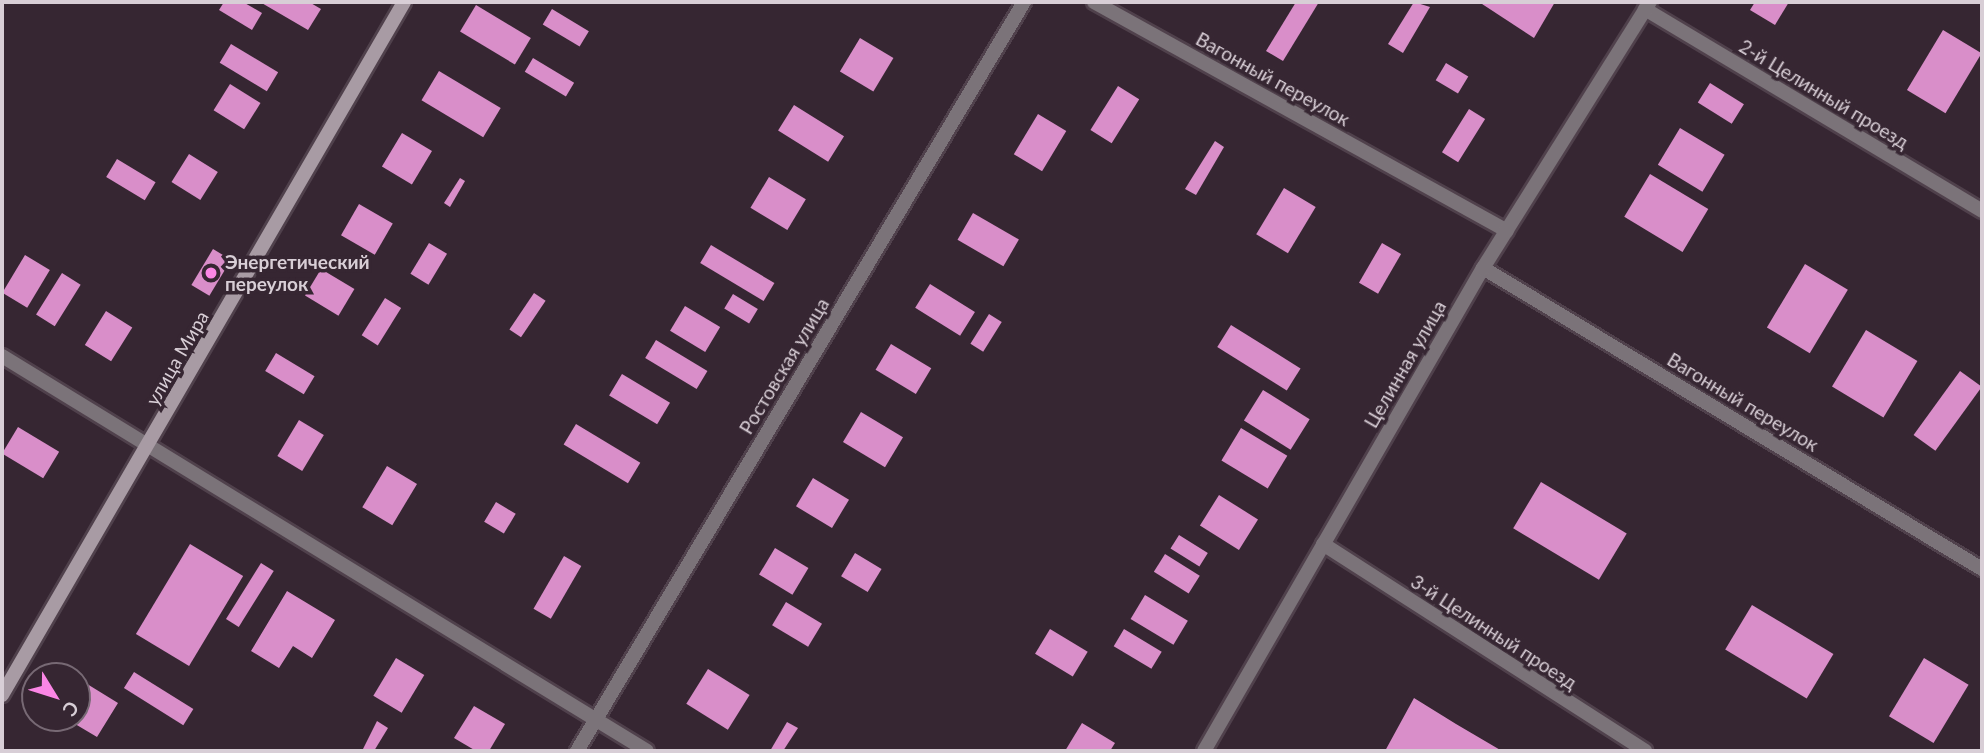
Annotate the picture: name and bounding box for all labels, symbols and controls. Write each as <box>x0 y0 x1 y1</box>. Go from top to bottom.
street label: Вагонный переулок <box>1192 27 1354 131</box>
street label: 2-й Целинный проезд <box>1735 34 1913 154</box>
place label: Энергетический переулок <box>225 251 370 295</box>
marker: Энергетический переулок <box>203 265 219 281</box>
street label: Ростовская улица <box>734 294 834 438</box>
street label: Целинная улица <box>1359 296 1451 432</box>
street label: улица Мира <box>141 307 213 409</box>
street label: Вагонный переулок <box>1663 348 1823 456</box>
street label: 3-й Целинный проезд <box>1407 570 1581 694</box>
north arrow <box>21 662 91 732</box>
text: С <box>58 697 84 721</box>

